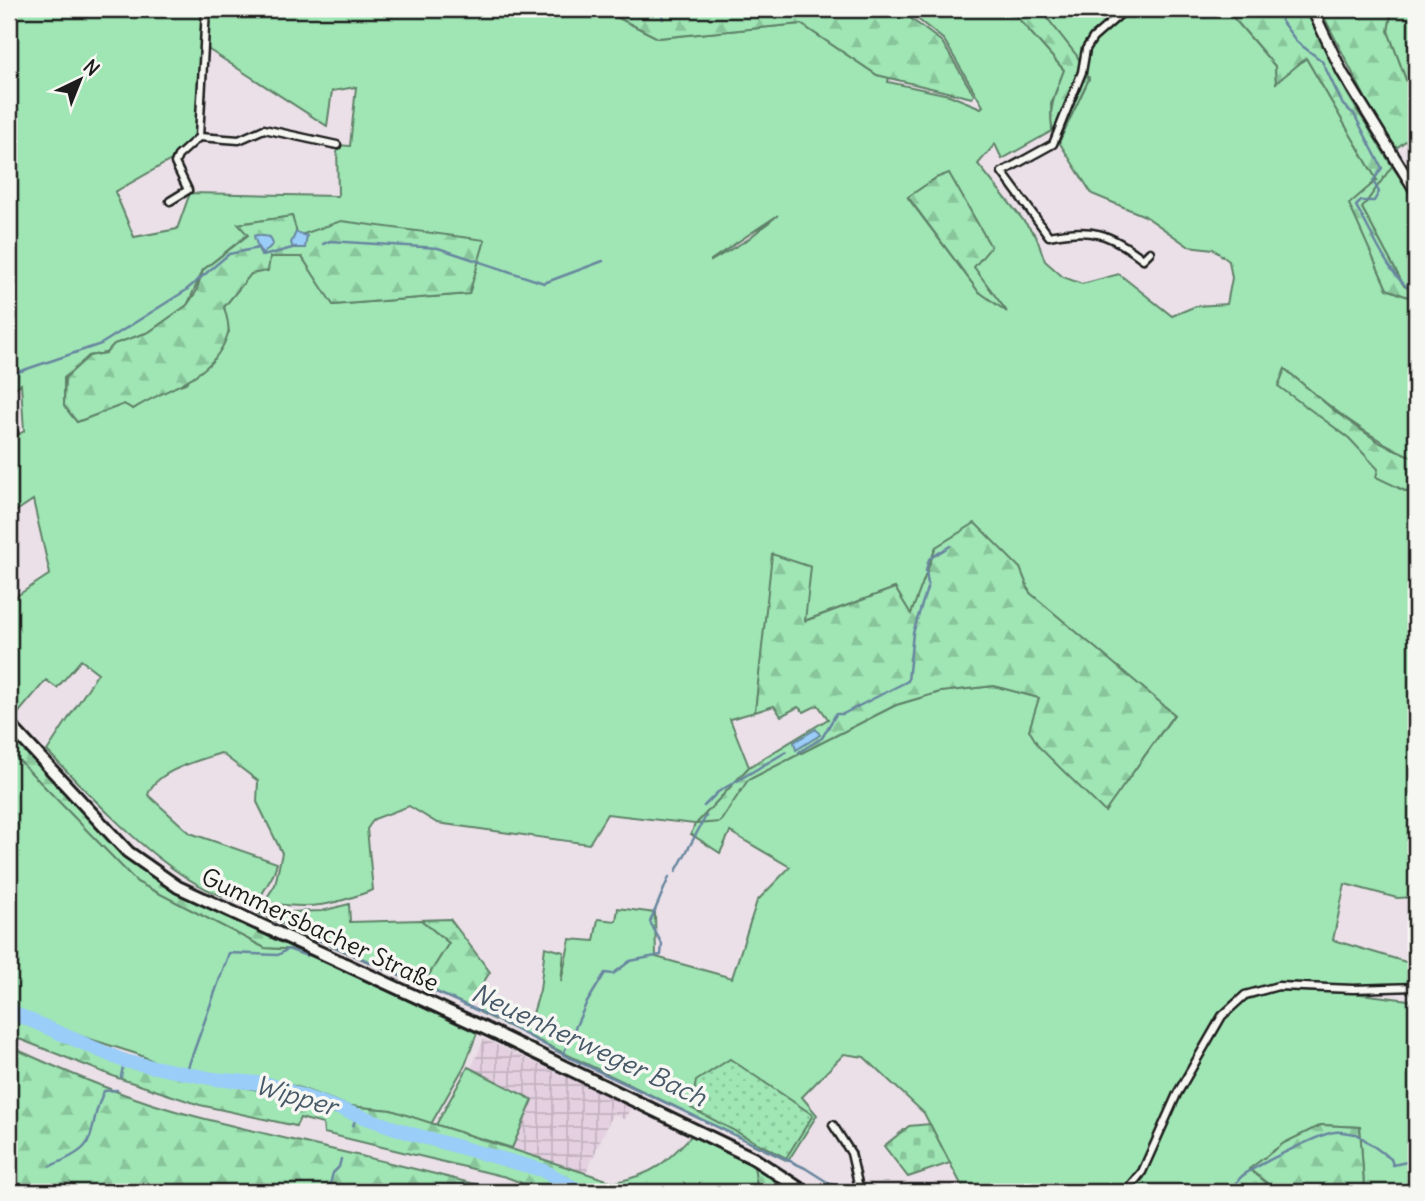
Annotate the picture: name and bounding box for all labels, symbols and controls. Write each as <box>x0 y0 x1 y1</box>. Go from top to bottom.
north arrow <box>46 46 116 116</box>
text: N <box>79 54 105 81</box>
street label: Gummersbacher Straße <box>197 861 444 997</box>
water label: Neuenherweger Bach <box>467 976 713 1114</box>
water label: Wipper <box>251 1068 344 1124</box>

